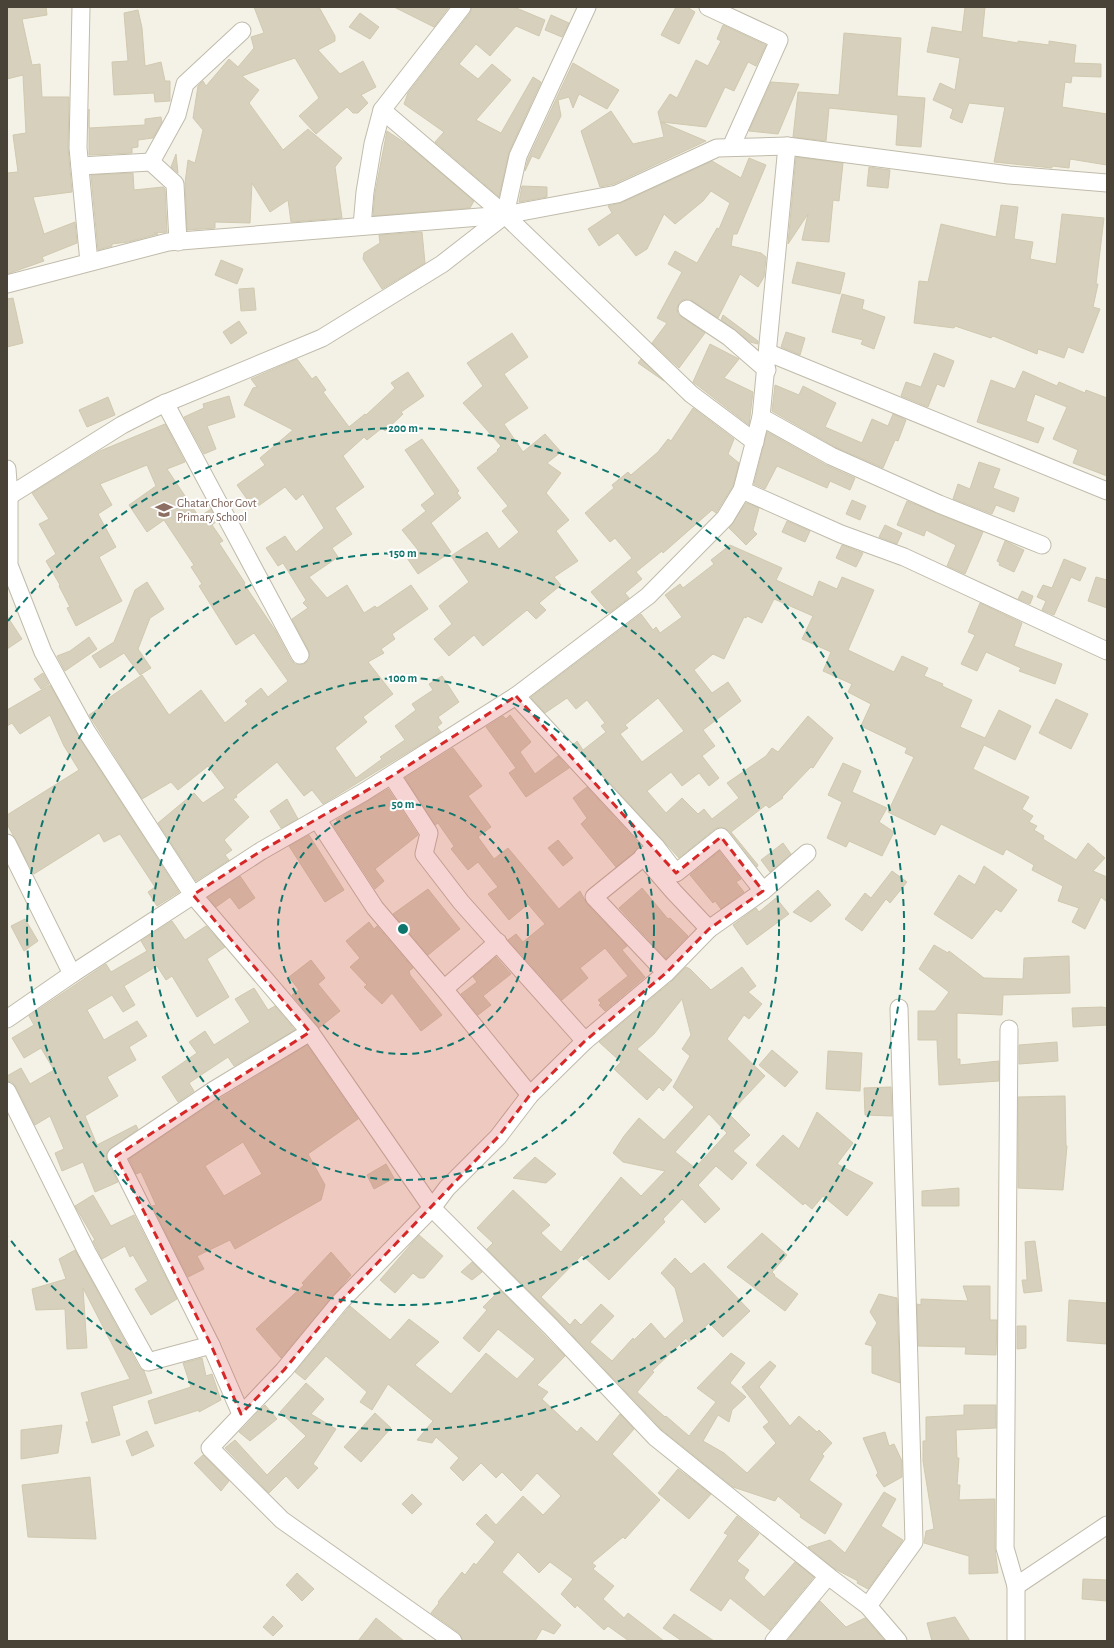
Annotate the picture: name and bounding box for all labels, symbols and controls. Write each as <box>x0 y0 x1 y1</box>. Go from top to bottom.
text: 200 m <box>388 422 418 434</box>
place label: Ghatar Chor Govt Primary School <box>177 497 257 524</box>
school or university icon: Ghatar Chor Govt Primary School <box>154 500 174 520</box>
text: 150 m <box>389 547 417 559</box>
text: 100 m <box>389 672 417 684</box>
text: 50 m <box>392 798 415 810</box>
centre of rings <box>396 922 410 936</box>

